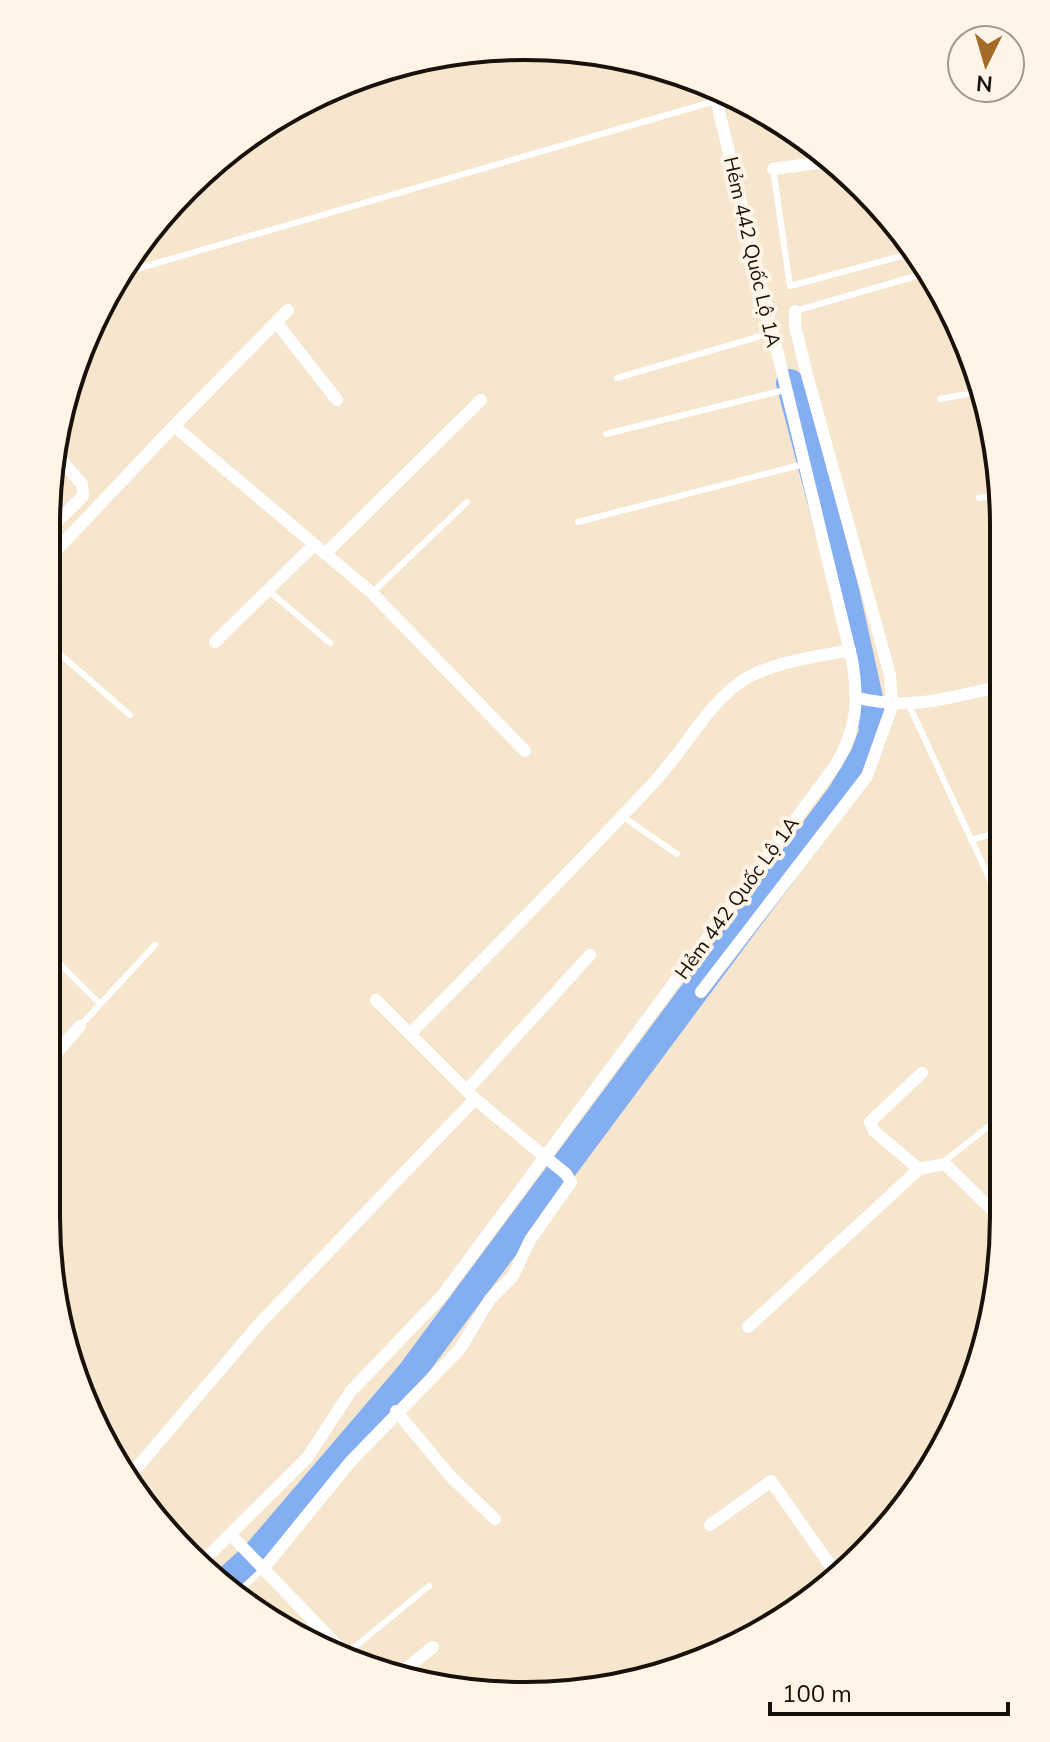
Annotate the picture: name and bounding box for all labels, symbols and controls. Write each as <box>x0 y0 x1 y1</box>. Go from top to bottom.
north arrow <box>946 24 1026 104</box>
text: N <box>975 67 994 99</box>
street label: Hẻm 442 Quốc Lộ 1A <box>717 154 787 350</box>
street label: Hẻm 442 Quốc Lộ 1A <box>669 811 805 985</box>
scale bar <box>770 1666 1008 1716</box>
text: 100 m <box>782 1678 852 1710</box>

